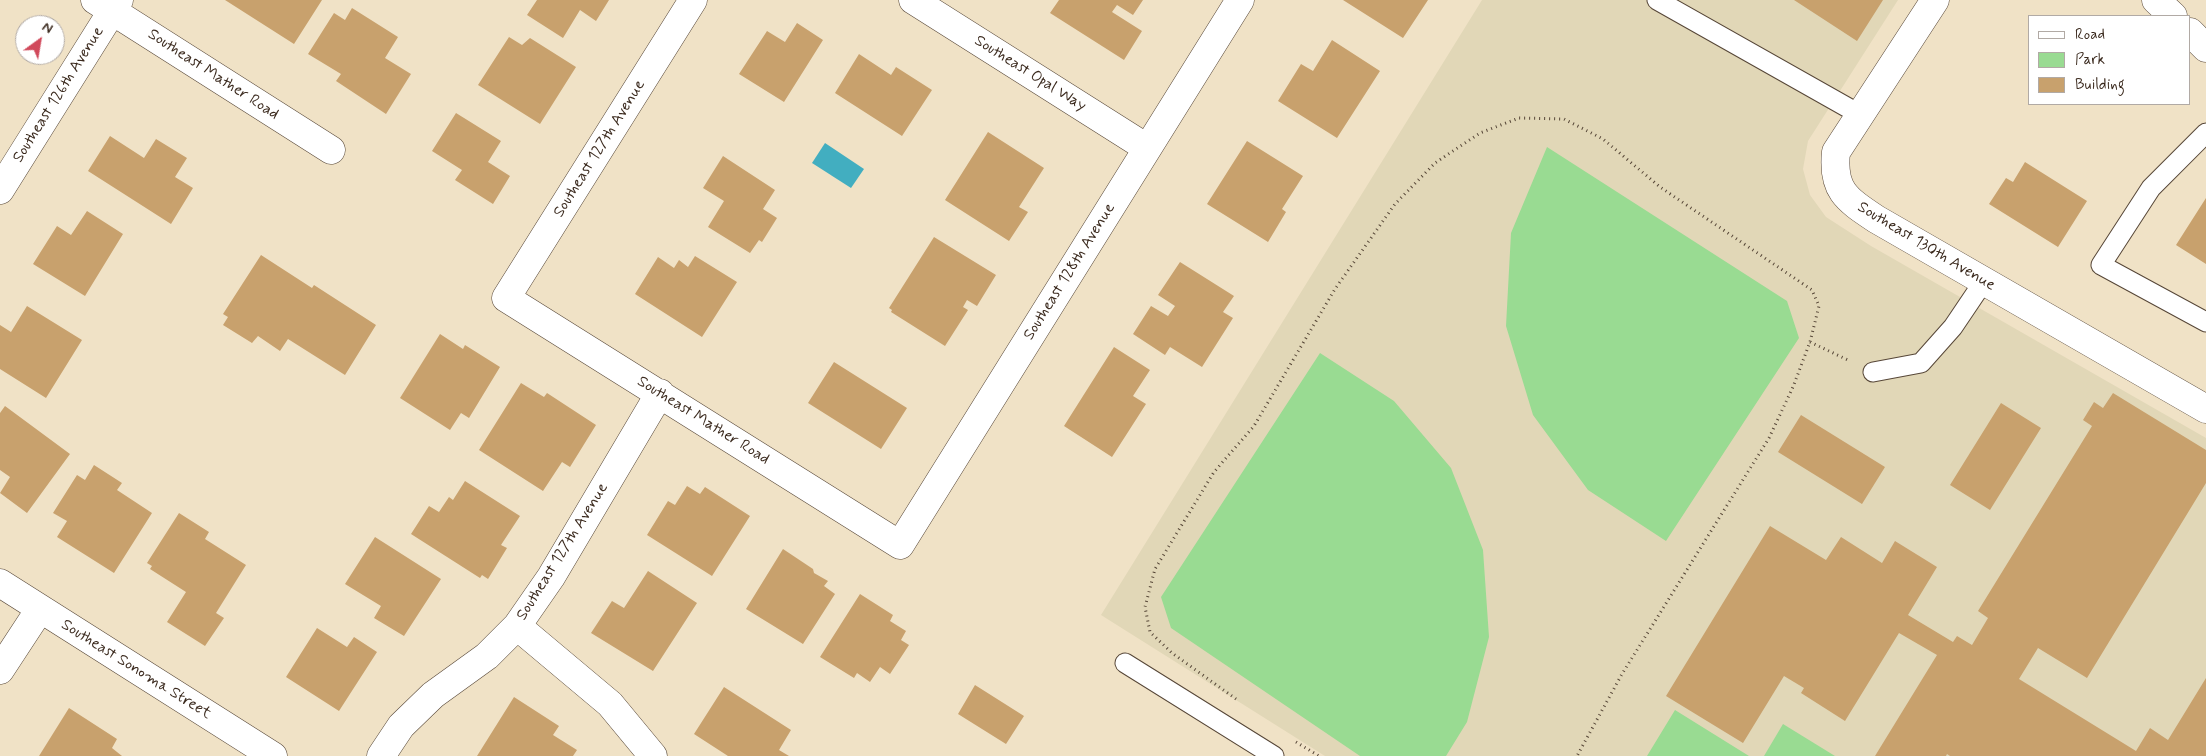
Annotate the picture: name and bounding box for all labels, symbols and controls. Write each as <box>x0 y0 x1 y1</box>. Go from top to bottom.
north arrow <box>15 15 65 65</box>
legend <box>2028 15 2191 105</box>
text: N <box>39 18 56 38</box>
street label: Southeast 126th Avenue <box>9 23 109 167</box>
street label: Southeast Mather Road <box>144 25 282 125</box>
text: Road <box>2075 25 2105 45</box>
street label: Southeast Opal Way <box>970 32 1090 116</box>
text: Park <box>2075 50 2105 70</box>
text: Building <box>2075 75 2125 95</box>
street label: Southeast 127th Avenue <box>550 77 650 221</box>
street label: Southeast 130th Avenue <box>1854 198 1998 296</box>
street label: Southeast 128th Avenue <box>1020 200 1120 344</box>
street label: Southeast Mather Road <box>633 372 773 470</box>
street label: Southeast 127th Avenue <box>513 480 613 624</box>
street label: Southeast Sonoma Street <box>57 616 215 724</box>

